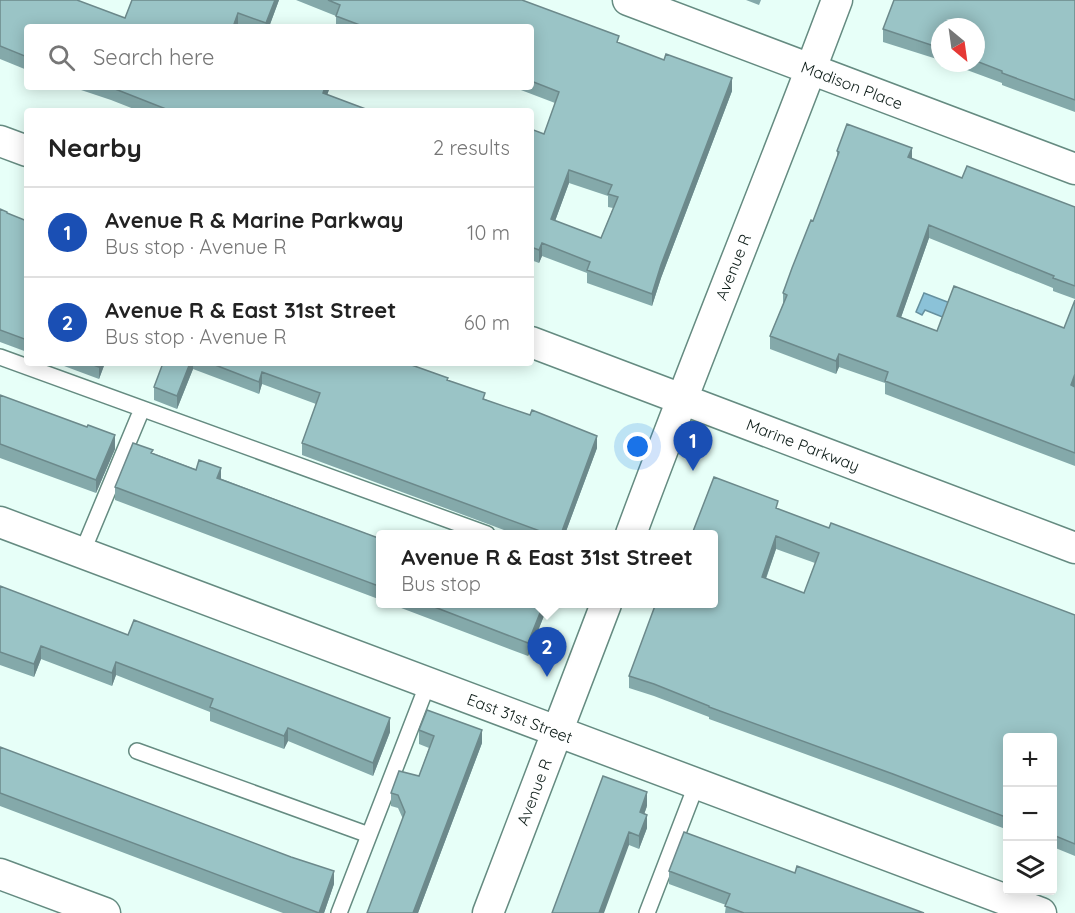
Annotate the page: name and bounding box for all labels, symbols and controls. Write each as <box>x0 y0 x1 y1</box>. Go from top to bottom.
north arrow <box>931 18 985 72</box>
search box <box>24 24 534 90</box>
icon: search <box>45 41 78 74</box>
text: Search here <box>93 43 214 71</box>
street label: Madison Place <box>798 56 906 114</box>
text: Nearby <box>48 131 142 164</box>
text: 2 results <box>433 135 510 160</box>
text: Avenue R & Marine Parkway <box>105 206 403 234</box>
text: 1 <box>64 220 71 245</box>
text: 10 m <box>467 220 510 245</box>
street label: Avenue R <box>711 231 755 303</box>
text: Bus stop · Avenue R <box>105 234 287 259</box>
text: Avenue R & East 31st Street <box>105 296 396 324</box>
text: 2 <box>62 310 73 335</box>
text: 60 m <box>464 310 510 335</box>
text: Bus stop · Avenue R <box>105 324 287 349</box>
street label: Marine Parkway <box>743 414 863 476</box>
pin: 1 <box>674 422 712 471</box>
your location <box>623 432 652 461</box>
popup <box>376 530 718 608</box>
text: Avenue R & East 31st Street <box>401 543 693 571</box>
text: Bus stop <box>401 571 481 596</box>
pin: 2 <box>528 628 566 677</box>
street label: East 31st Street <box>464 689 576 747</box>
map controls <box>1003 733 1057 895</box>
button: + <box>1003 733 1057 787</box>
street label: Avenue R <box>512 756 556 828</box>
button: − <box>1003 787 1057 841</box>
button: layers <box>1003 841 1057 895</box>

